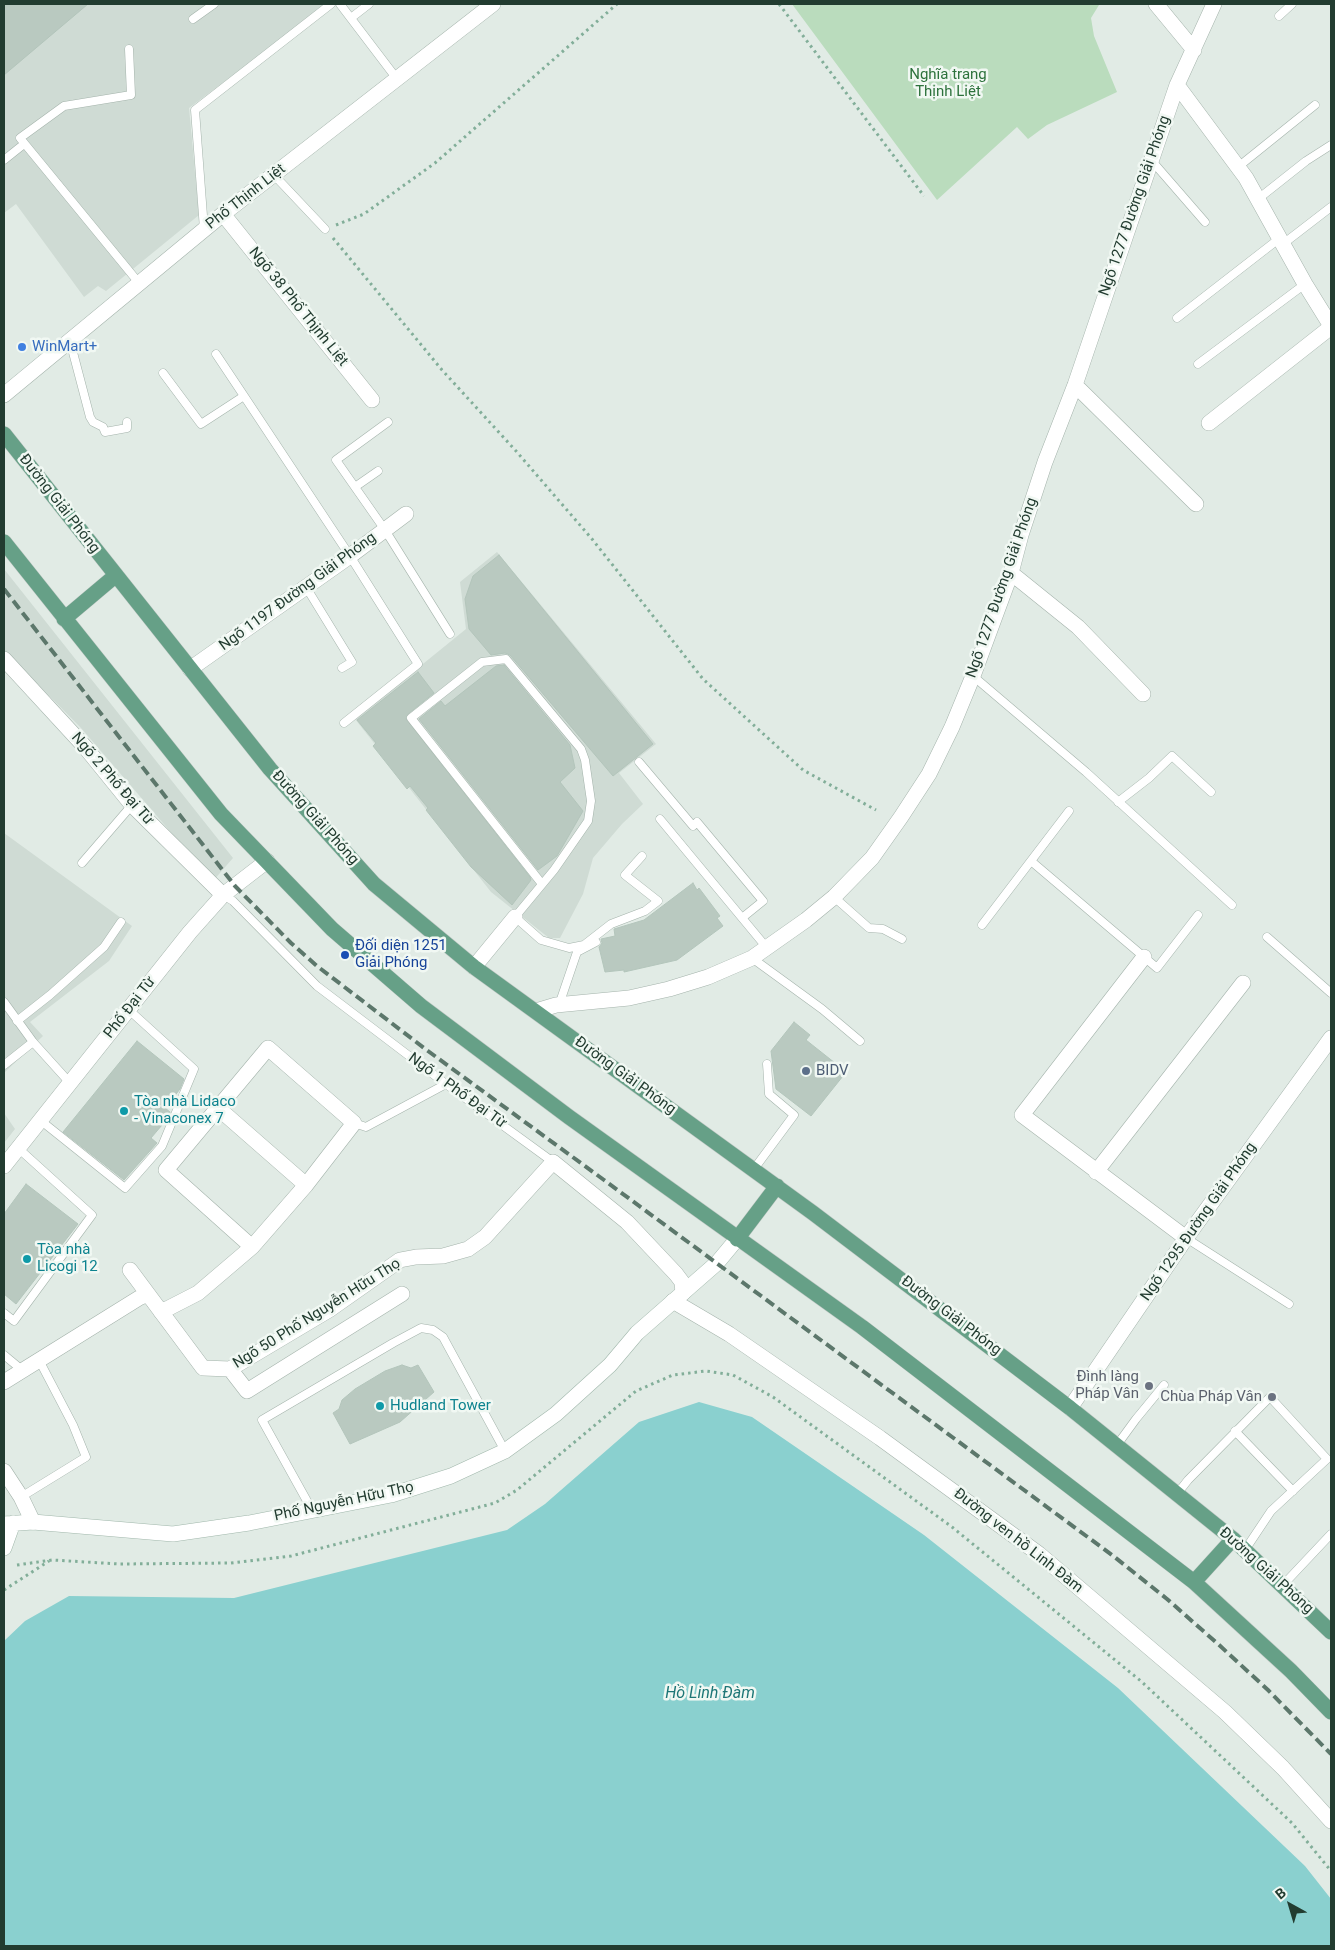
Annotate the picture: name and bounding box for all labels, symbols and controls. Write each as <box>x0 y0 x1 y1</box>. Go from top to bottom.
park label: Nghĩa trang Thịnh Liệt <box>909 66 987 101</box>
street label: Ngõ 1277 Đường Giải Phóng <box>1096 113 1174 299</box>
street label: Phố Thịnh Liệt <box>203 160 289 234</box>
street label: Ngõ 38 Phố Thįnh Liệt <box>245 244 351 370</box>
place label: WinMart+ <box>32 338 97 356</box>
marker: WinMart+ <box>16 341 28 353</box>
street label: Đường Giải Phóng <box>15 451 103 557</box>
street label: Ngõ 1277 Đường Giải Phóng <box>963 495 1041 681</box>
street label: Ngõ 1197 Đường Giải Phóng <box>216 529 380 655</box>
street label: Ngõ 2 Phố Đại Từ <box>67 729 157 829</box>
street label: Đường Giải Phóng <box>268 767 362 869</box>
place label: Đối diện 1251 Giải Phóng <box>355 937 447 972</box>
marker: Đối diện 1251 Giải Phóng <box>339 949 351 961</box>
street label: Phố Đại Từ <box>100 974 160 1042</box>
street label: Đường Giải Phóng <box>571 1033 679 1119</box>
street label: Ngõ 1 Phố Đại Từ <box>405 1049 509 1133</box>
place label: BIDV <box>816 1062 849 1080</box>
marker: BIDV <box>800 1065 812 1077</box>
place label: Tòa nhà Lidaco - Vinaconex 7 <box>134 1093 236 1128</box>
marker: Tòa nhà Lidaco - Vinaconex 7 <box>118 1105 130 1117</box>
street label: Ngõ 1295 Đường Giải Phóng <box>1137 1139 1261 1305</box>
place label: Tòa nhà Licogi 12 <box>37 1241 98 1276</box>
marker: Tòa nhà Licogi 12 <box>21 1253 33 1265</box>
street label: Ngõ 50 Phố Nguyễn Hữu Thọ <box>230 1255 404 1373</box>
street label: Đường Giải Phóng <box>897 1272 1005 1360</box>
place label: Đình làng Pháp Vân <box>1075 1368 1139 1403</box>
marker: Đình làng Pháp Vân <box>1143 1380 1155 1392</box>
place label: Chùa Pháp Vân <box>1160 1388 1262 1406</box>
marker: Chùa Pháp Vân <box>1266 1391 1278 1403</box>
place label: Hudland Tower <box>390 1397 491 1415</box>
marker: Hudland Tower <box>374 1400 386 1412</box>
street label: Phố Nguyễn Hữu Thọ <box>273 1478 415 1526</box>
street label: Đường ven hồ Linh Đàm <box>950 1485 1086 1597</box>
street label: Đường Giải Phóng <box>1215 1524 1317 1618</box>
water label: Hồ Linh Đàm <box>665 1684 755 1704</box>
north arrow <box>1265 1880 1315 1930</box>
text: B <box>1272 1884 1289 1902</box>

